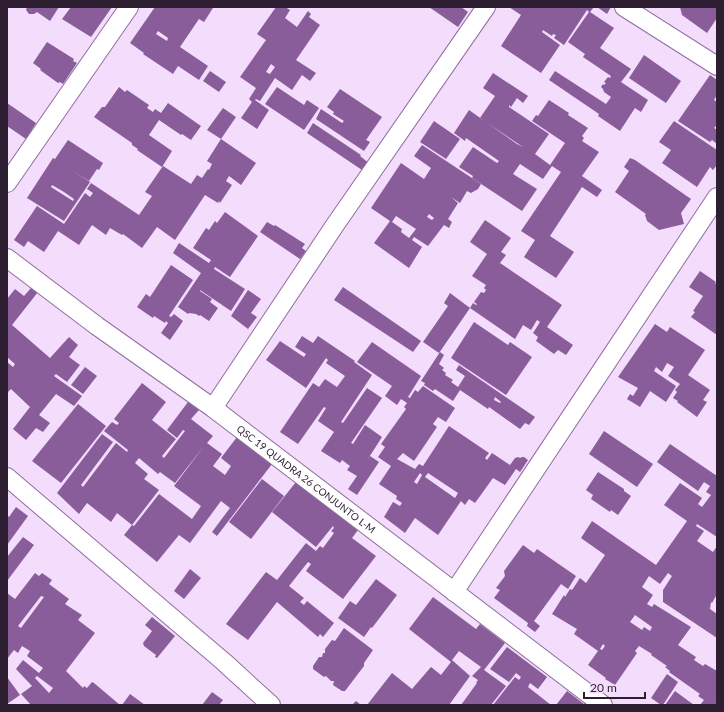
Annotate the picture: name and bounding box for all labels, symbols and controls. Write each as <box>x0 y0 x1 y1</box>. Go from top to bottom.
street label: QSC 19 QUADRA 26 CONJUNTO L-M <box>235 422 378 536</box>
scale bar <box>584 674 645 700</box>
text: 20 m <box>590 680 617 695</box>

